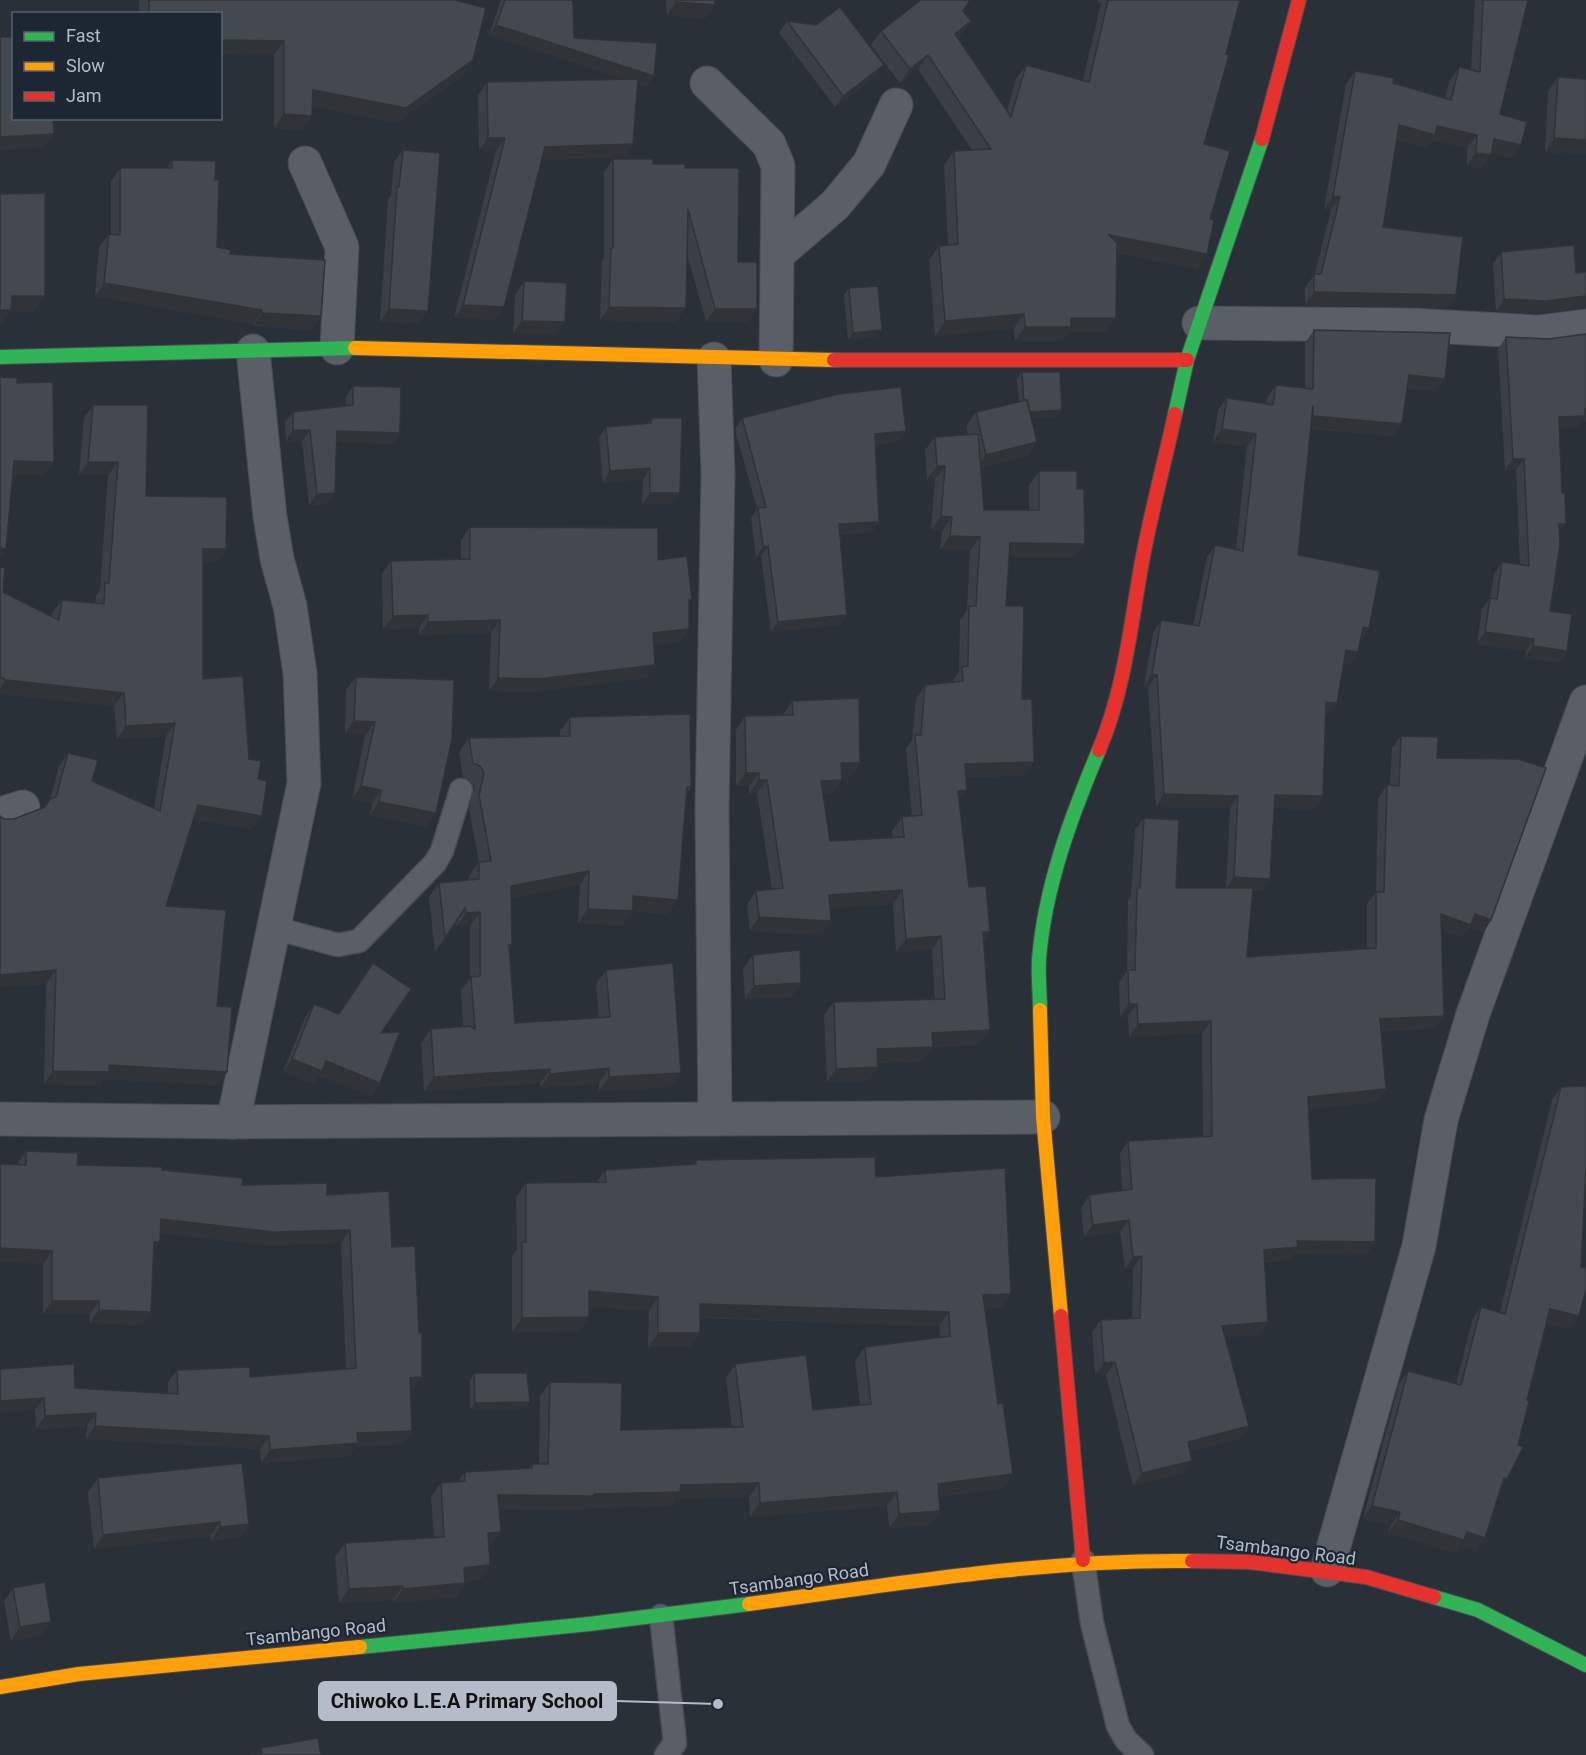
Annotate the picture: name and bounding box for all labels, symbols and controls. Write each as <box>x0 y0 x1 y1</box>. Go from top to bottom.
legend <box>12 12 222 120</box>
text: Fast <box>66 25 101 46</box>
text: Slow <box>66 55 105 76</box>
text: Jam <box>66 85 102 106</box>
street label: Tsambango Road <box>1215 1531 1357 1569</box>
street label: Tsambango Road <box>728 1559 870 1599</box>
street label: Tsambango Road <box>245 1614 387 1650</box>
callout: Chiwoko L.E.A Primary School <box>319 1682 616 1720</box>
text: Chiwoko L.E.A Primary School <box>331 1689 603 1713</box>

